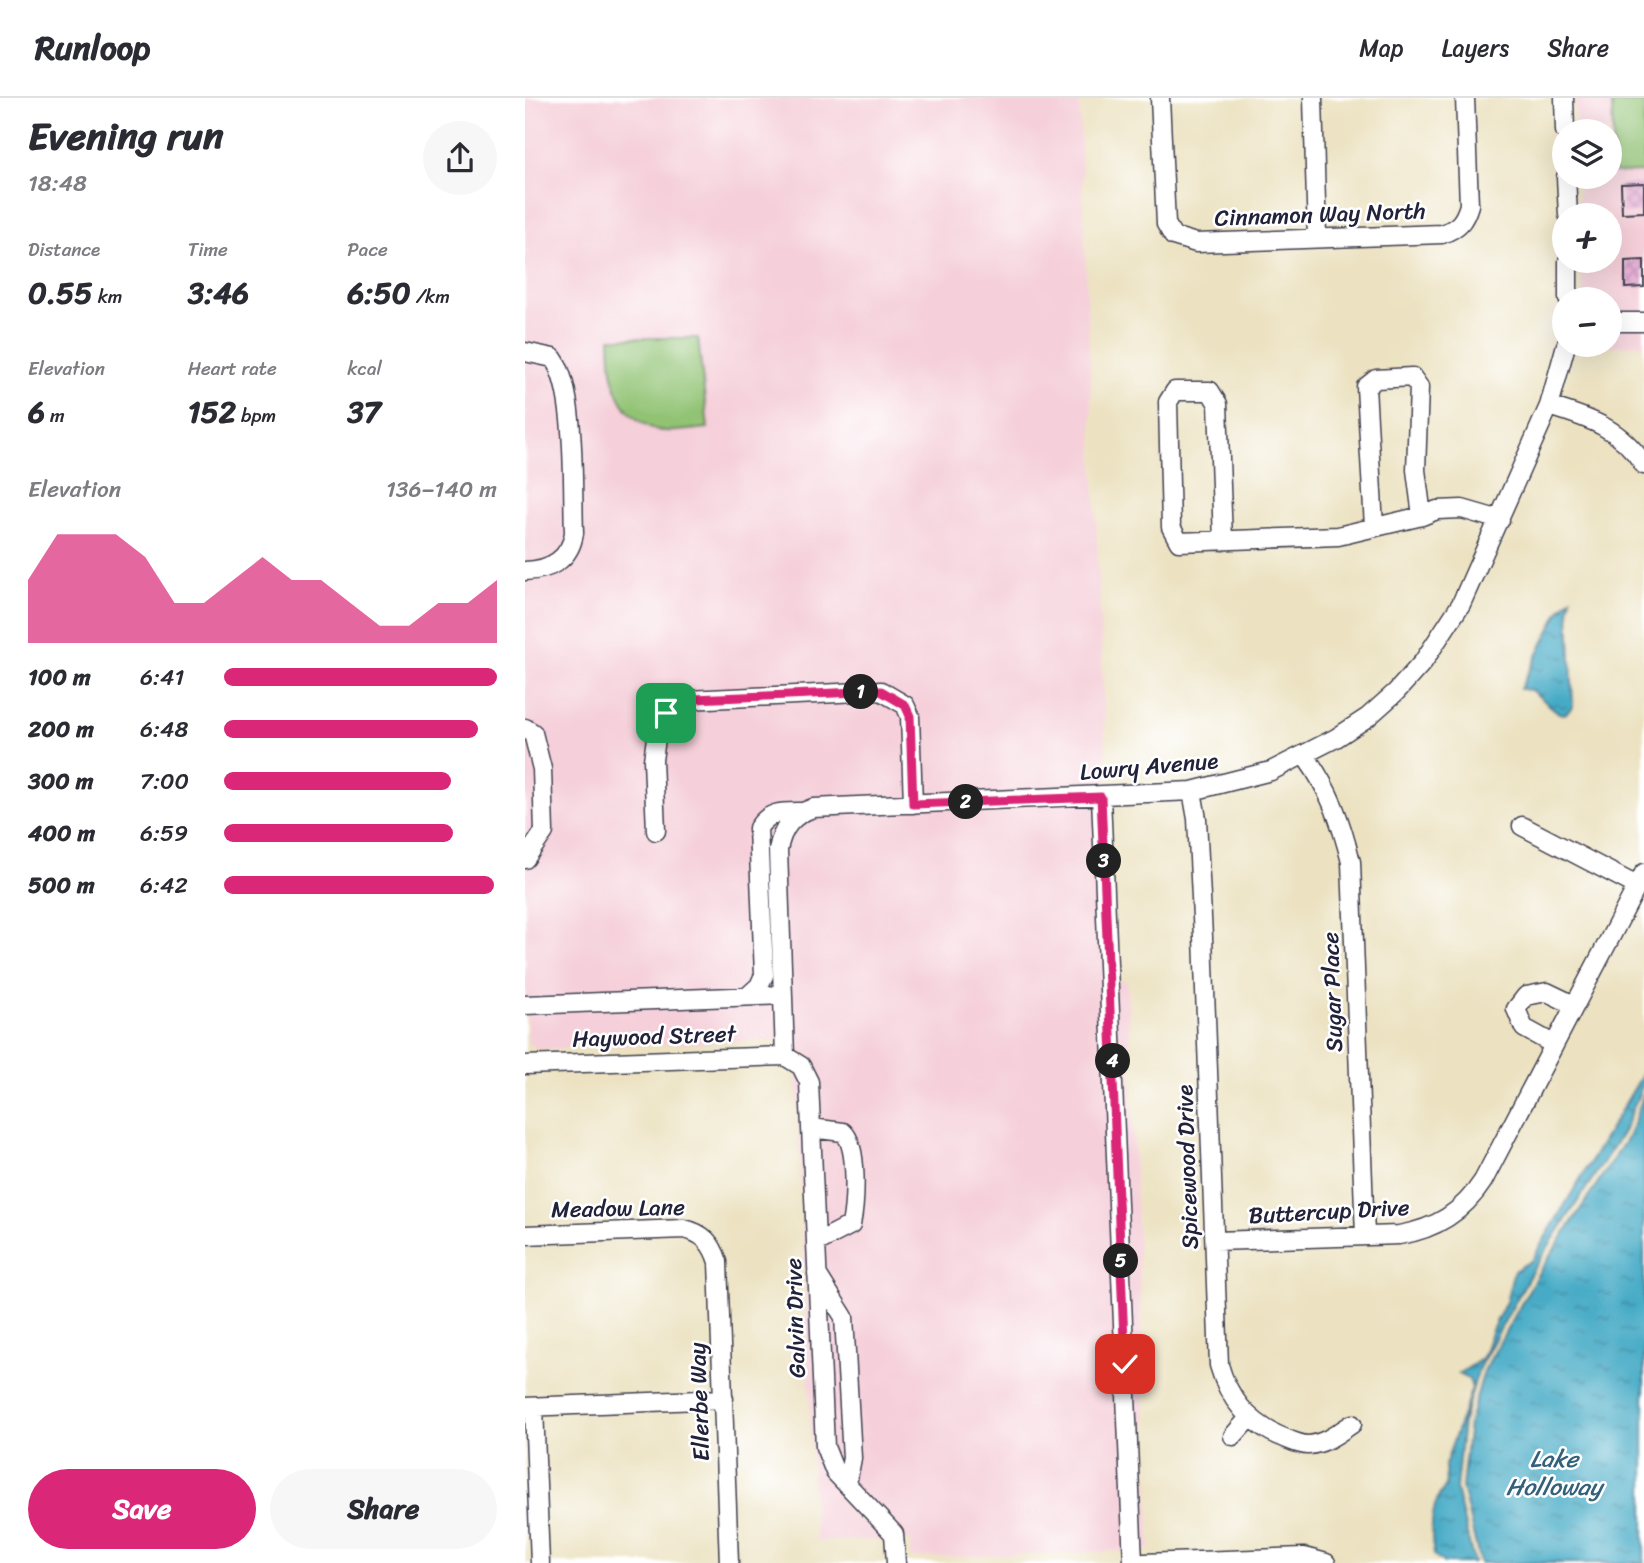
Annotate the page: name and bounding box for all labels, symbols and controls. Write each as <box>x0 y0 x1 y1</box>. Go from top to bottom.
text: Runloop <box>35 19 150 77</box>
text: Map <box>1359 27 1404 69</box>
text: Layers <box>1442 27 1509 69</box>
text: Share <box>1547 27 1609 69</box>
text: Evening run <box>28 103 224 170</box>
map controls <box>1552 119 1622 357</box>
button: layers <box>1552 119 1622 189</box>
button: share <box>423 121 497 195</box>
text: 18:48 <box>28 163 87 204</box>
street label: Cinnamon Way North <box>1214 190 1426 239</box>
button: + <box>1552 203 1622 273</box>
text: Distance <box>28 233 100 266</box>
text: Time <box>188 233 228 266</box>
text: Pace <box>347 233 388 266</box>
text: 0.55 <box>28 266 93 320</box>
text: 3:46 <box>188 266 249 320</box>
text: 6:50 <box>347 266 411 320</box>
text: km <box>93 280 122 313</box>
text: /km <box>411 280 450 313</box>
button: − <box>1552 287 1622 357</box>
text: Elevation <box>28 352 105 385</box>
text: Heart rate <box>188 352 277 385</box>
text: kcal <box>347 352 382 385</box>
text: 6 <box>28 385 45 439</box>
text: 152 <box>188 385 236 439</box>
text: 37 <box>347 385 381 439</box>
text: m <box>45 399 65 432</box>
text: bpm <box>236 399 276 432</box>
text: Elevation <box>28 469 121 510</box>
text: 136–140 m <box>386 469 497 510</box>
text: 100 m <box>28 657 91 698</box>
text: 6:41 <box>140 657 184 698</box>
pin: 1 <box>843 674 879 710</box>
text: 1 <box>856 675 865 708</box>
pin <box>636 683 696 743</box>
icon: arrive <box>647 694 685 732</box>
text: 200 m <box>28 709 94 750</box>
text: 6:48 <box>140 709 188 750</box>
street label: Lowry Avenue <box>1078 740 1220 793</box>
text: 300 m <box>28 761 93 802</box>
text: 7:00 <box>140 761 189 802</box>
pin: 2 <box>949 784 983 820</box>
text: 2 <box>960 785 971 818</box>
text: 400 m <box>28 813 95 854</box>
text: 6:59 <box>140 813 188 854</box>
pin: 3 <box>1087 844 1121 878</box>
text: 3 <box>1098 844 1109 877</box>
text: 500 m <box>28 865 95 906</box>
text: 6:42 <box>140 865 188 906</box>
street label: Sugar Place <box>1310 931 1355 1053</box>
street label: Haywood Street <box>572 1013 738 1060</box>
pin: 4 <box>1095 1044 1131 1079</box>
text: 4 <box>1107 1044 1118 1077</box>
street label: Spicewood Drive <box>1164 1084 1211 1250</box>
street label: Meadow Lane <box>551 1187 686 1230</box>
street label: Buttercup Drive <box>1248 1187 1411 1236</box>
pin: 5 <box>1103 1244 1139 1278</box>
text: 5 <box>1115 1244 1126 1277</box>
street label: Galvin Drive <box>773 1257 818 1379</box>
pin <box>1095 1334 1155 1394</box>
street label: Ellerbe Way <box>677 1342 722 1462</box>
icon: check <box>1106 1345 1144 1383</box>
water label: Lake Holloway <box>1506 1438 1606 1508</box>
button: Save <box>28 1469 256 1549</box>
button: Share <box>270 1469 497 1549</box>

